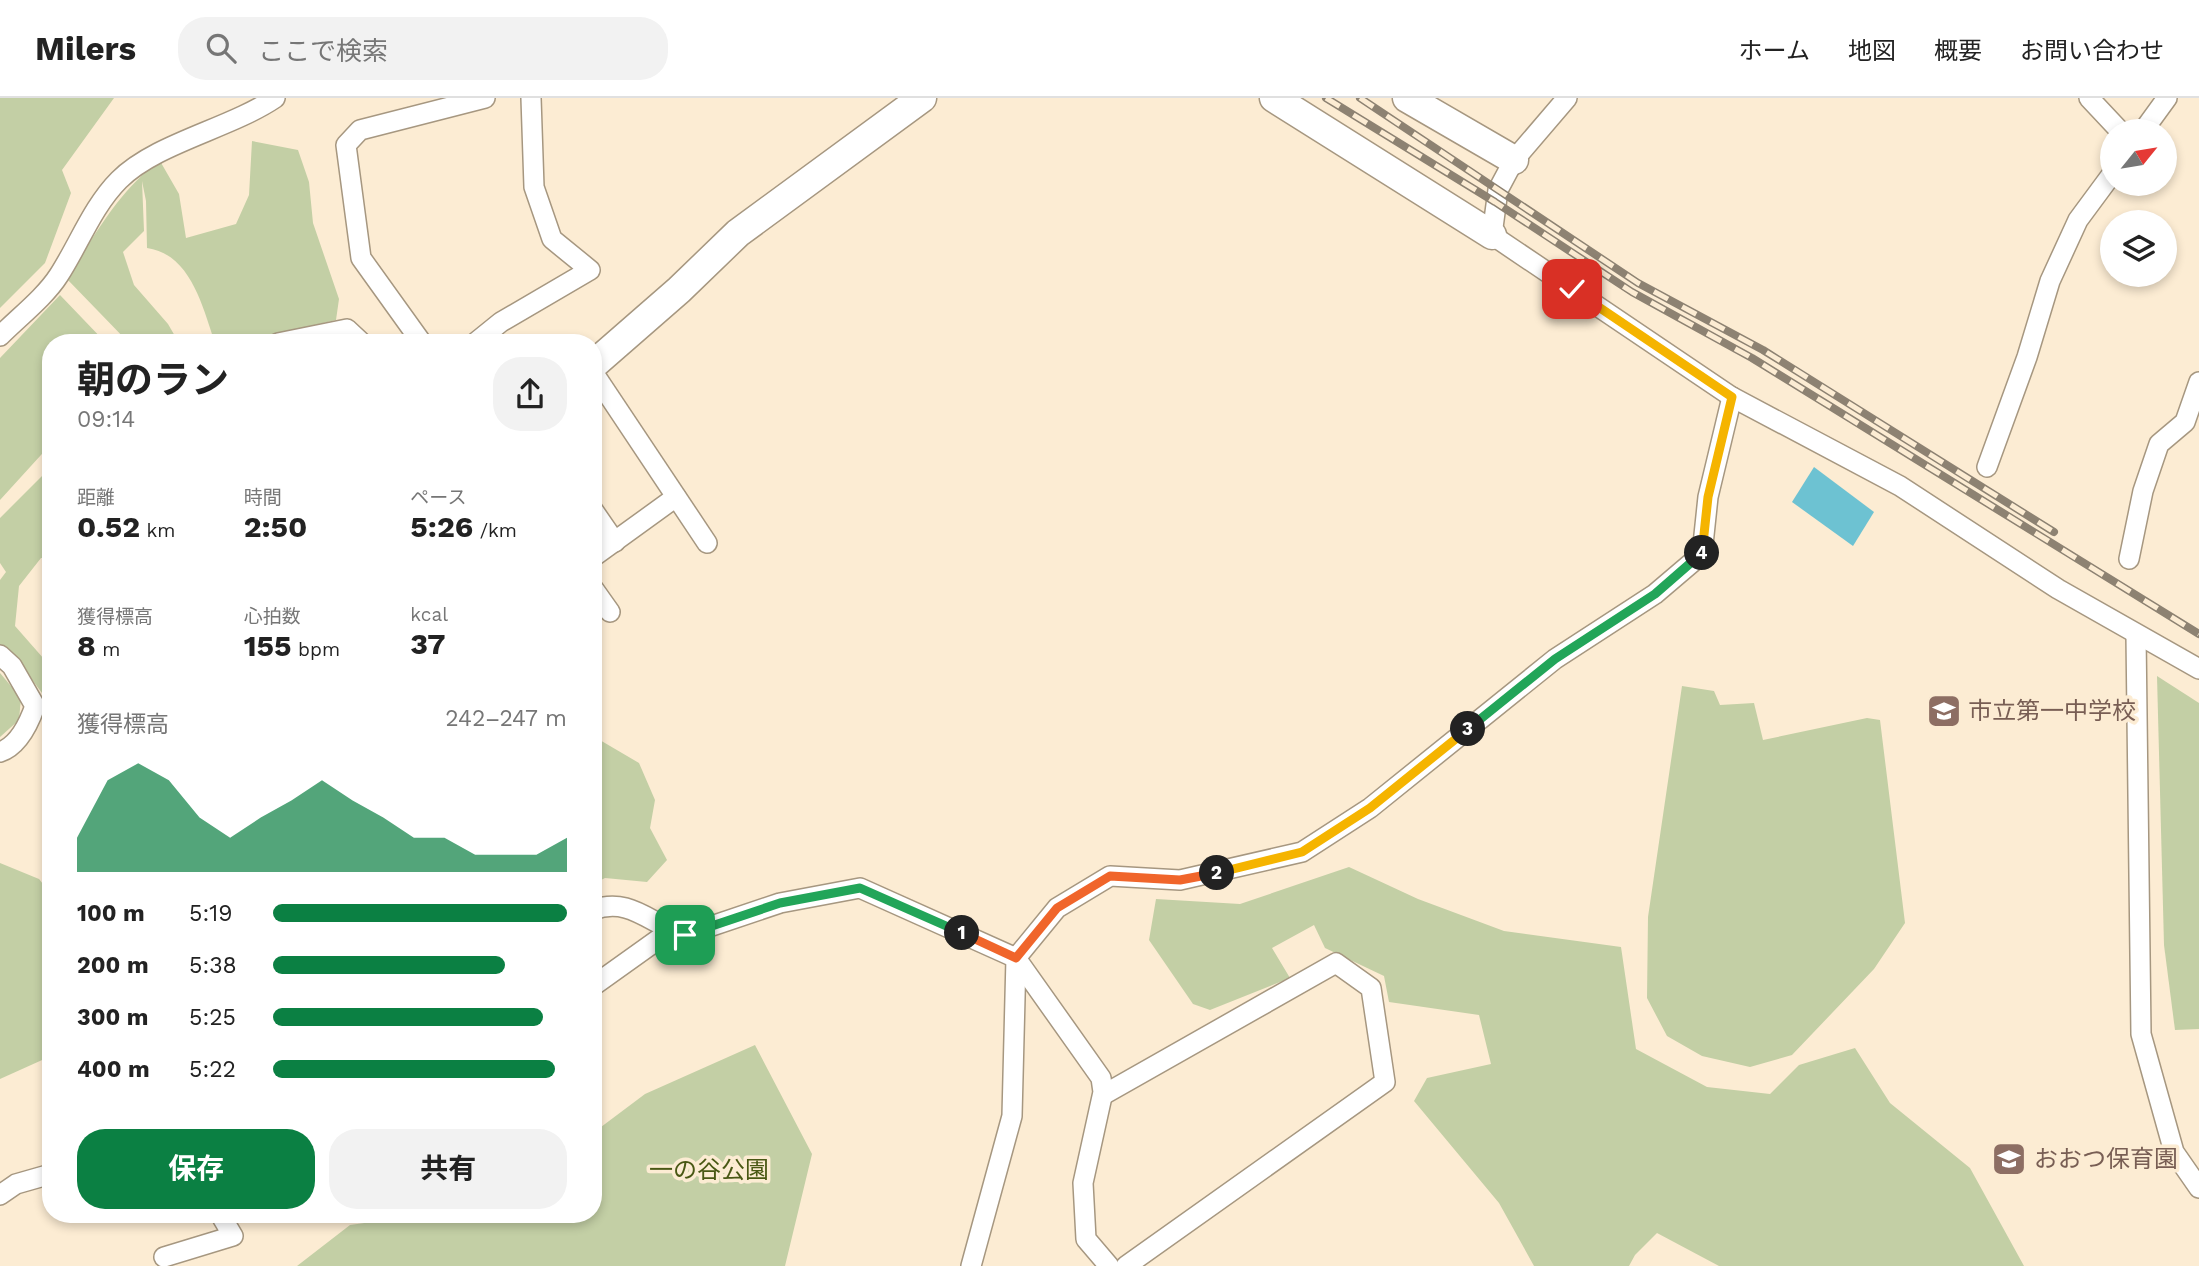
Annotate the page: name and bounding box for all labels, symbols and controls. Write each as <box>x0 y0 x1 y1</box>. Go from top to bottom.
search box <box>178 17 668 80</box>
text: Milers <box>35 29 136 68</box>
icon: search <box>202 29 240 67</box>
text: ここで検索 <box>258 36 388 66</box>
text: ホーム <box>1739 37 1810 65</box>
text: 地図 <box>1848 37 1896 65</box>
text: 概要 <box>1934 37 1982 65</box>
text: お問い合わせ <box>2020 37 2164 65</box>
north arrow <box>2100 119 2177 196</box>
map controls <box>2100 119 2177 287</box>
button: layers <box>2100 210 2177 287</box>
pin <box>1542 259 1602 319</box>
icon: check <box>1553 270 1591 308</box>
button: share <box>493 357 567 431</box>
text: 朝のラン <box>77 358 229 402</box>
text: 09:14 <box>77 406 135 433</box>
text: 距離 <box>77 486 115 509</box>
text: 時間 <box>244 486 282 509</box>
text: ペース <box>410 486 466 509</box>
text: 0.52 <box>77 509 140 544</box>
text: 2:50 <box>244 509 307 544</box>
text: 5:26 <box>410 509 473 544</box>
text: km <box>140 519 175 542</box>
text: /km <box>473 519 517 542</box>
pin: 4 <box>1684 536 1720 570</box>
text: 4 <box>1695 541 1708 564</box>
text: kcal <box>410 603 448 626</box>
text: 獲得標高 <box>77 605 153 628</box>
text: 心拍数 <box>244 605 301 628</box>
text: 37 <box>410 626 446 661</box>
text: 8 <box>77 628 96 663</box>
text: 155 <box>244 628 292 663</box>
text: m <box>96 638 120 661</box>
text: bpm <box>292 638 340 661</box>
school or university icon: 市立第一中学校 <box>1925 692 1963 730</box>
place label: 市立第一中学校 <box>1968 697 2136 725</box>
text: 242–247 m <box>445 705 567 732</box>
text: 獲得標高 <box>77 711 169 738</box>
pin: 3 <box>1450 712 1486 746</box>
text: 3 <box>1462 717 1473 740</box>
pin: 2 <box>1200 856 1234 890</box>
text: 2 <box>1211 861 1222 884</box>
text: 100 m <box>77 900 145 927</box>
text: 5:19 <box>189 900 232 927</box>
pin <box>655 905 715 965</box>
icon: arrive <box>666 916 704 954</box>
pin: 1 <box>944 916 979 950</box>
text: 1 <box>957 921 966 944</box>
text: 200 m <box>77 952 149 979</box>
text: 5:38 <box>189 952 237 979</box>
text: 300 m <box>77 1004 148 1031</box>
text: 5:25 <box>189 1004 236 1031</box>
text: 400 m <box>77 1056 150 1083</box>
text: 5:22 <box>189 1056 236 1083</box>
button: 保存 <box>77 1129 315 1209</box>
button: 共有 <box>329 1129 567 1209</box>
school or university icon: おおつ保育園 <box>1990 1140 2028 1178</box>
place label: おおつ保育園 <box>2034 1145 2178 1173</box>
park label: 一の谷公園 <box>649 1156 769 1184</box>

